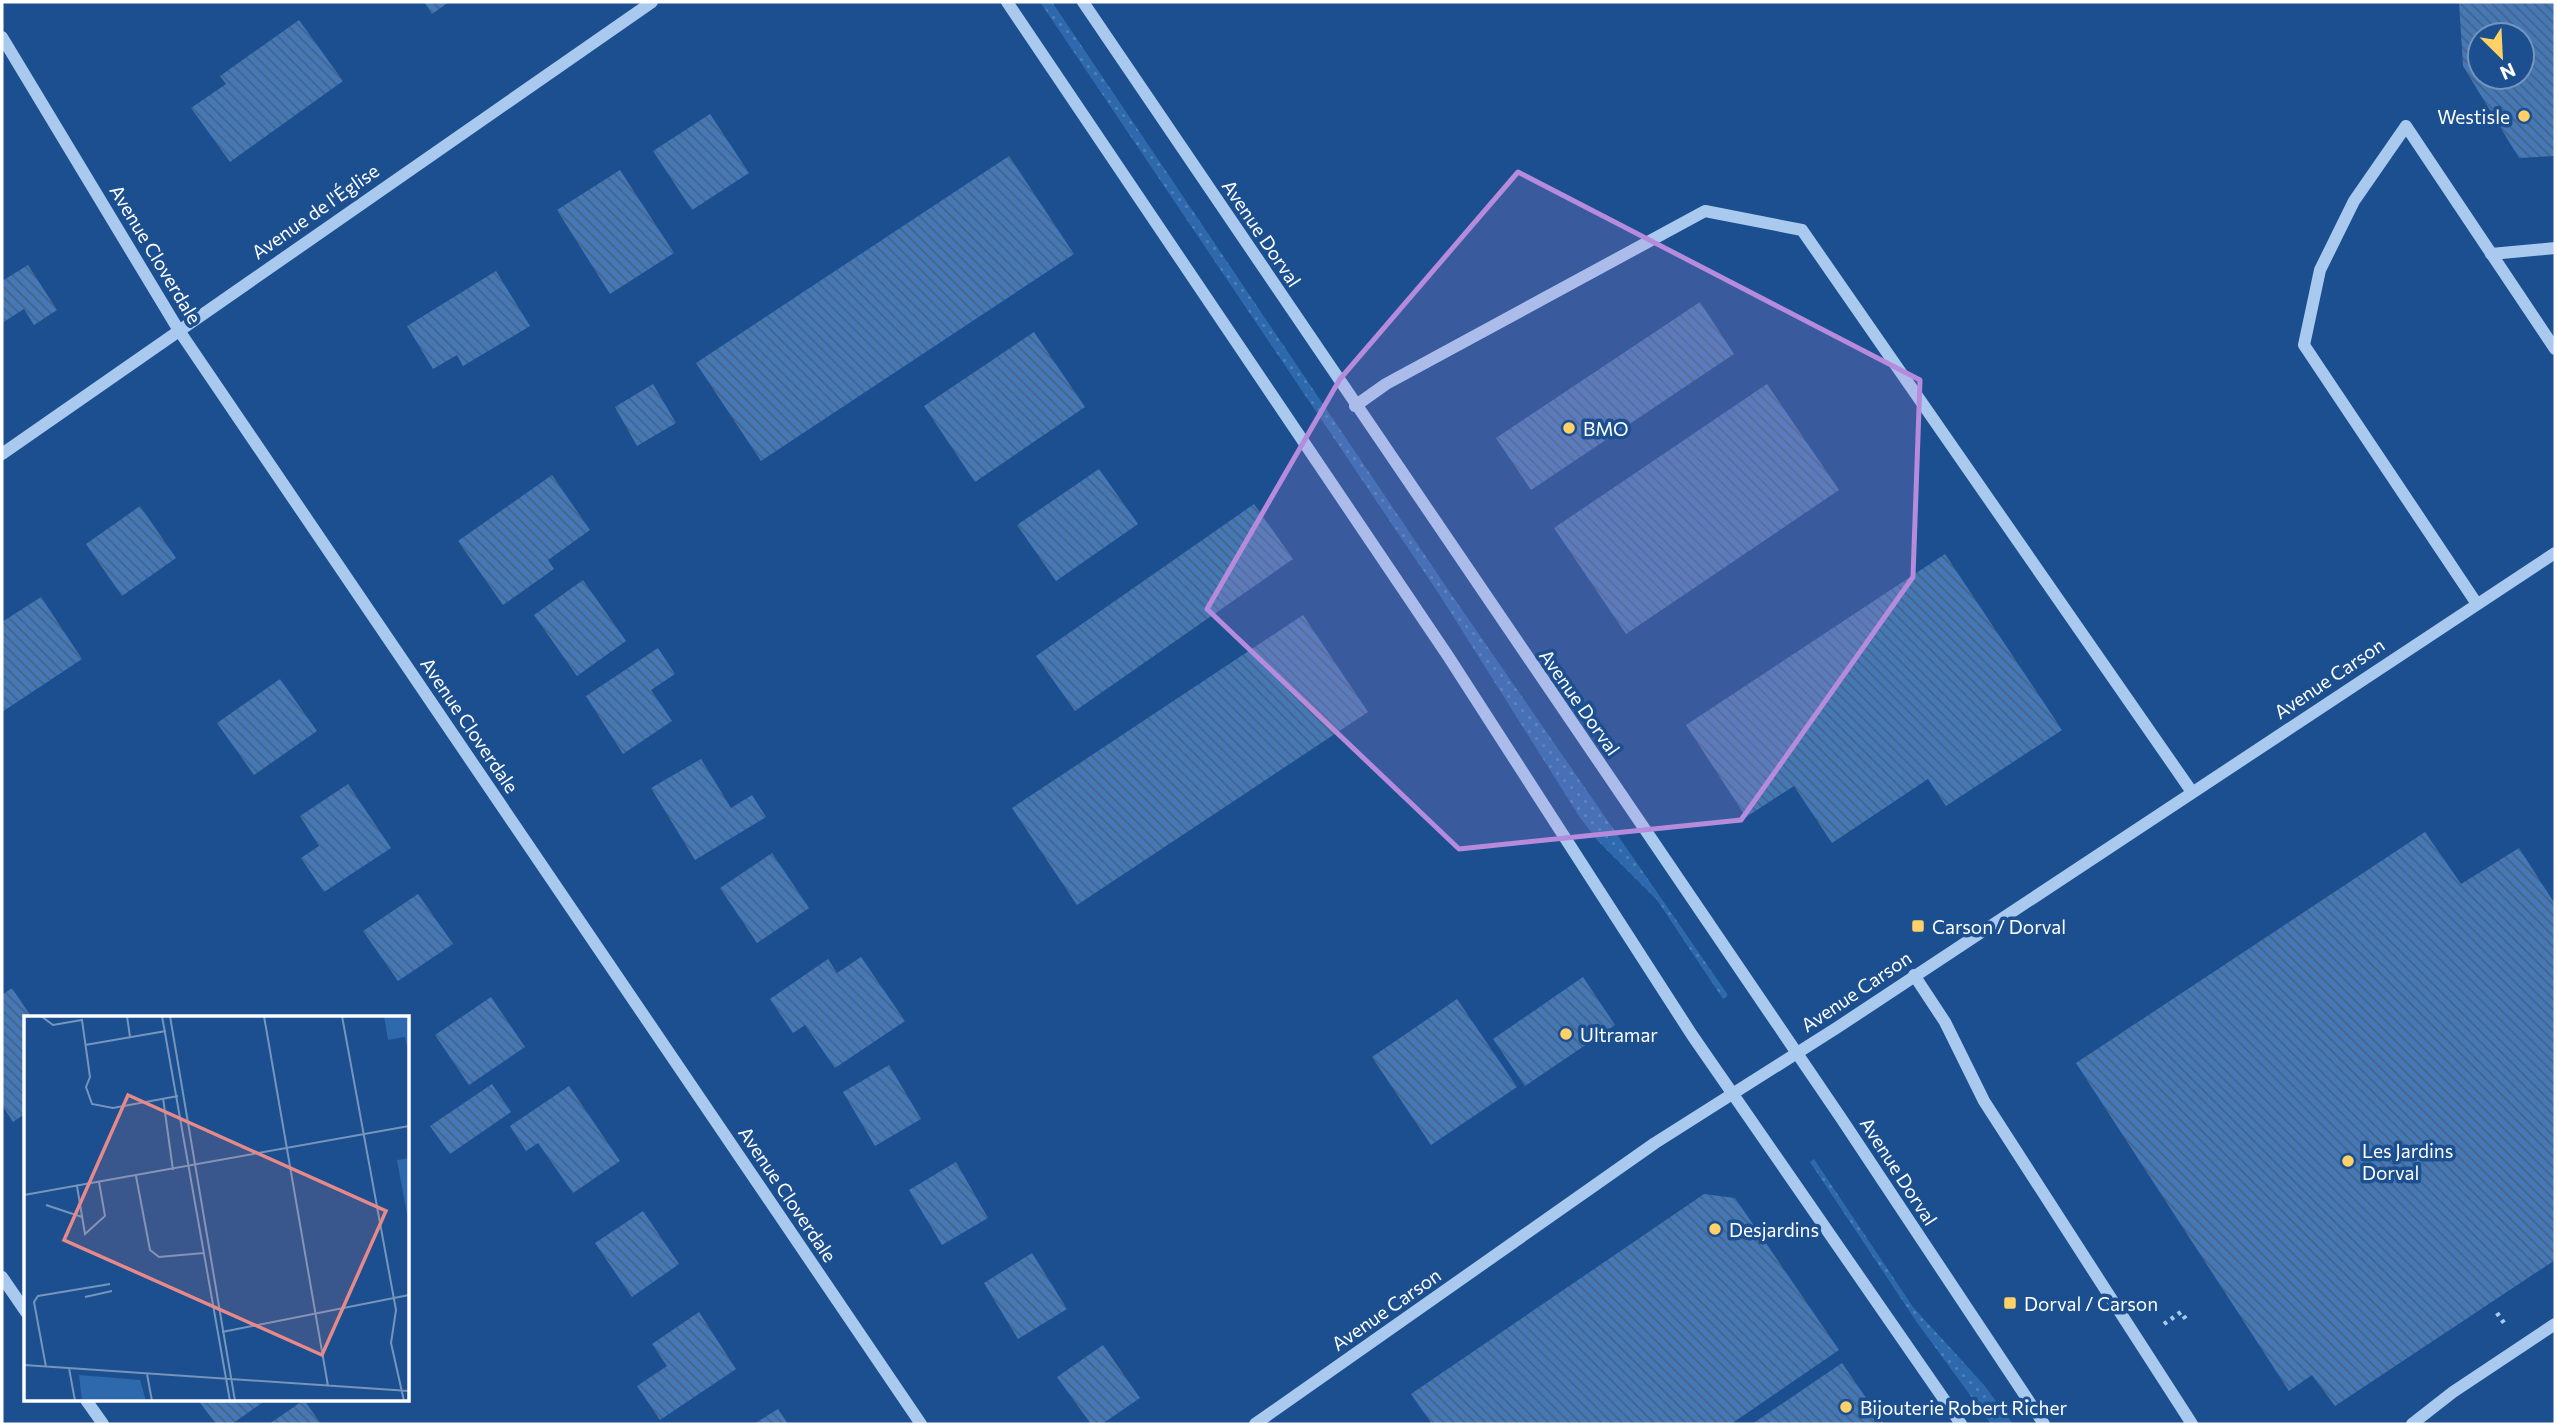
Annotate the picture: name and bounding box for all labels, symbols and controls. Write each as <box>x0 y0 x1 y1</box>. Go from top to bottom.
north arrow <box>2466 21 2536 91</box>
text: N <box>2497 59 2519 85</box>
place label: Westisle <box>2437 105 2510 128</box>
marker: Westisle <box>2516 108 2532 124</box>
street label: Avenue de l'Église <box>247 158 383 264</box>
street label: Avenue Dorval <box>1218 175 1306 291</box>
street label: Avenue Cloverdale <box>105 180 207 328</box>
place label: BMO <box>1583 417 1629 440</box>
marker: BMO <box>1561 420 1577 436</box>
street label: Avenue Carson <box>2269 633 2389 723</box>
street label: Avenue Dorval <box>1535 645 1625 759</box>
street label: Avenue Cloverdale <box>416 653 524 797</box>
place label: Carson / Dorval <box>1932 915 2066 938</box>
marker: Carson / Dorval <box>1910 918 1926 934</box>
street label: Avenue Carson <box>1796 946 1916 1036</box>
inset map <box>24 1016 410 1402</box>
place label: Ultramar <box>1580 1023 1658 1046</box>
marker: Ultramar <box>1558 1026 1574 1042</box>
street label: Avenue Dorval <box>1856 1113 1942 1229</box>
street label: Avenue Cloverdale <box>734 1122 842 1266</box>
place label: Les Jardins Dorval <box>2362 1139 2453 1184</box>
marker: Les Jardins Dorval <box>2340 1153 2356 1169</box>
place label: Desjardins <box>1729 1218 1819 1241</box>
marker: Desjardins <box>1707 1221 1723 1237</box>
street label: Avenue Carson <box>1327 1263 1445 1355</box>
place label: Dorval / Carson <box>2024 1292 2158 1315</box>
marker: Dorval / Carson <box>2002 1295 2018 1311</box>
place label: Bijouterie Robert Richer <box>1860 1396 2067 1419</box>
marker: Bijouterie Robert Richer <box>1838 1399 1854 1415</box>

